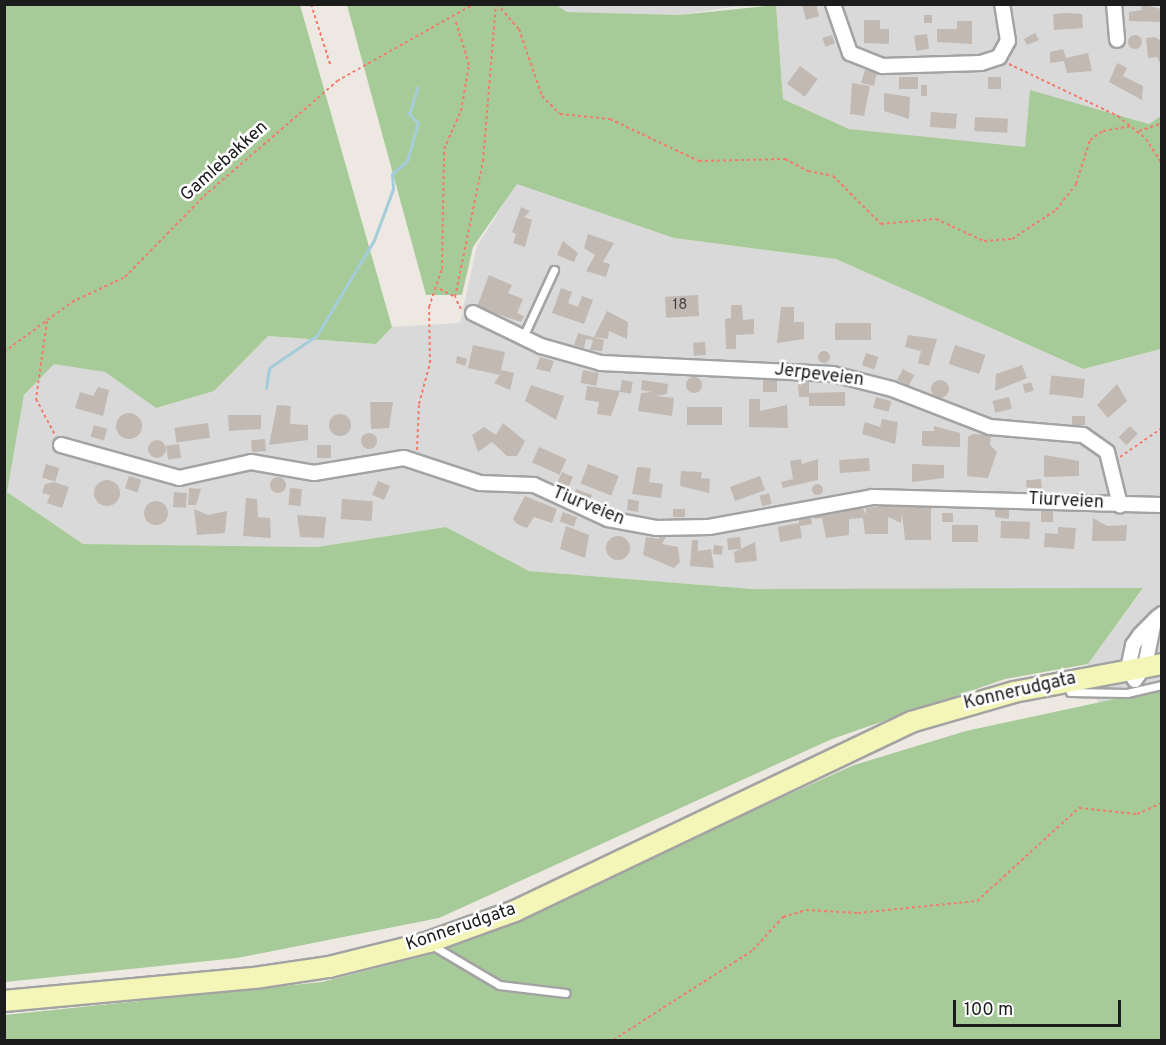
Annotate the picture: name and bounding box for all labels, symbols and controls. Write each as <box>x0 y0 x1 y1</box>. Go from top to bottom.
street label: Gamlebakken <box>177 117 273 207</box>
house number: 18 <box>673 297 687 315</box>
street label: Jerpeveien <box>773 360 865 392</box>
street label: Tiurveien <box>549 483 627 531</box>
street label: Tiurveien <box>1028 489 1104 515</box>
street label: Konnerudgata <box>962 669 1078 715</box>
street label: Konnerudgata <box>403 899 519 957</box>
scale bar <box>956 988 1124 1026</box>
text: 100 m <box>964 999 1013 1022</box>

